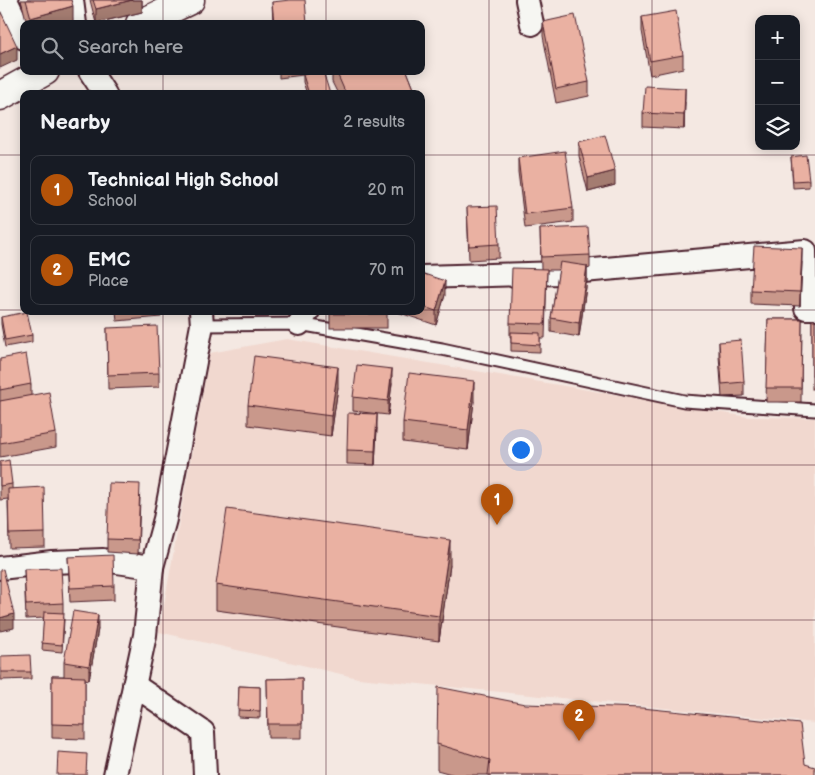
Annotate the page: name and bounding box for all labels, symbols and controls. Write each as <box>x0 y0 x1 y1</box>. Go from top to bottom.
map controls <box>755 15 800 150</box>
button: + <box>755 15 800 60</box>
search box <box>20 20 425 75</box>
icon: search <box>38 34 66 62</box>
text: Search here <box>78 36 183 59</box>
button: − <box>755 60 800 105</box>
button: layers <box>755 105 800 150</box>
text: Nearby <box>40 110 110 135</box>
text: 2 results <box>343 113 405 132</box>
text: Technical High School <box>88 169 279 192</box>
text: 1 <box>54 181 60 200</box>
text: 20 m <box>368 181 404 200</box>
text: School <box>88 192 137 211</box>
text: EMC <box>88 249 130 272</box>
text: 2 <box>52 261 62 280</box>
text: 70 m <box>369 261 404 280</box>
text: Place <box>88 272 129 291</box>
your location <box>508 437 534 463</box>
pin: 1 <box>481 484 513 525</box>
pin: 2 <box>563 700 595 741</box>

